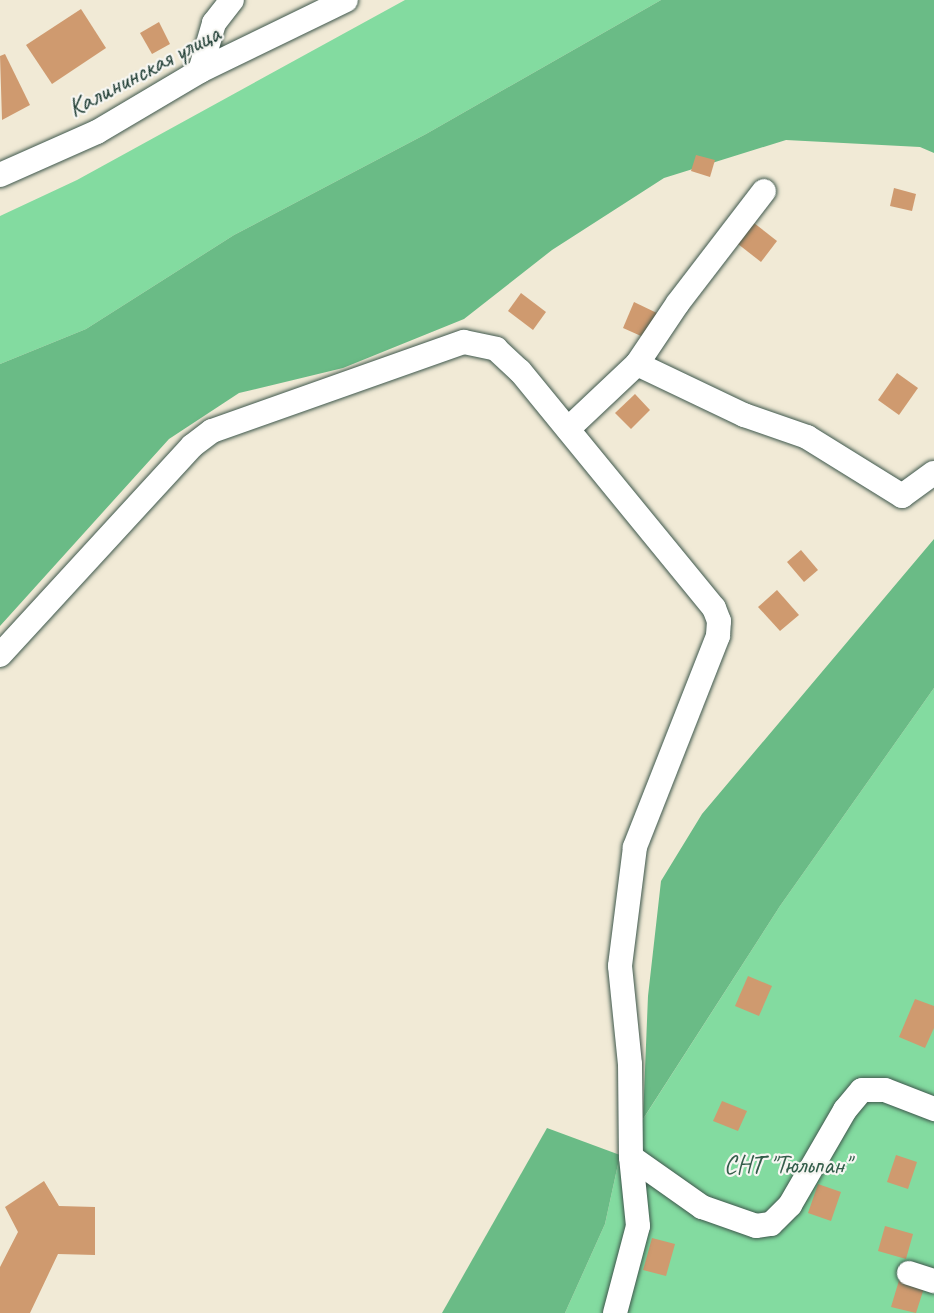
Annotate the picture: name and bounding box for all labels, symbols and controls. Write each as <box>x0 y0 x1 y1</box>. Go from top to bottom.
street label: Калининская улица <box>62 17 226 125</box>
park label: СНТ "Тюльпан" <box>724 1149 850 1181</box>

